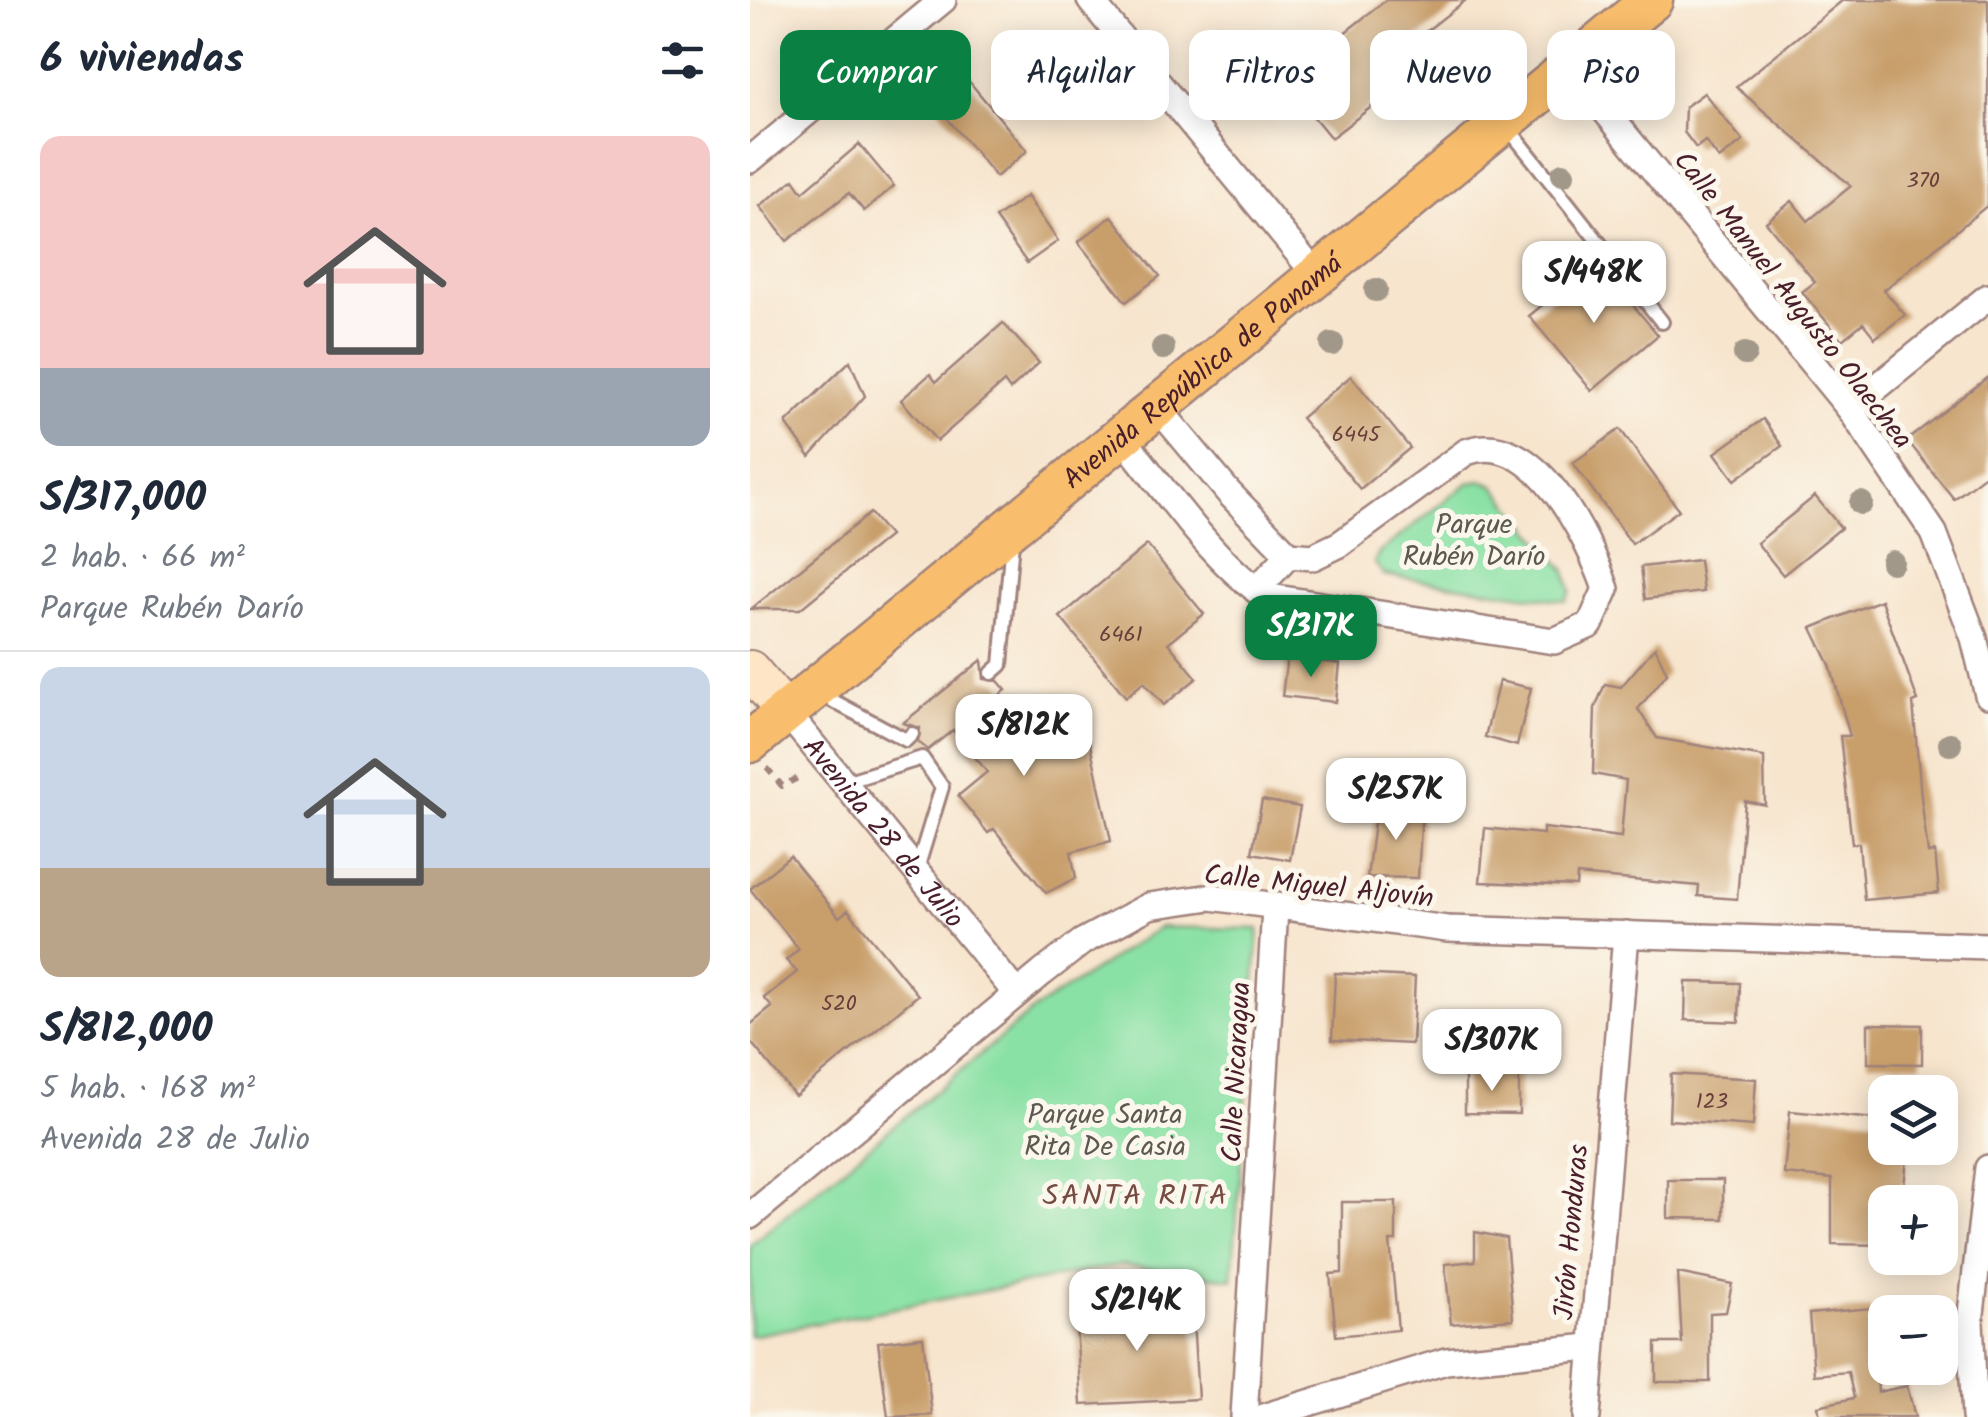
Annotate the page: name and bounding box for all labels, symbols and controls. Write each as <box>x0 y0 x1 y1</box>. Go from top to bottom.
text: 6 viviendas <box>40 27 244 94</box>
chip: Comprar <box>780 30 971 120</box>
chip: Alquilar <box>991 30 1169 120</box>
chip: Filtros <box>1189 30 1350 120</box>
chip: Nuevo <box>1370 30 1527 120</box>
chip: Piso <box>1547 30 1675 120</box>
icon: filters <box>655 33 710 88</box>
street label: Calle Manuel Augusto Olaechea <box>1661 141 1923 460</box>
house number: 370 <box>1906 164 1940 199</box>
icon: home <box>285 201 465 381</box>
street label: Avenida República de Panamá <box>1053 241 1356 502</box>
pin: S/448K <box>1513 241 1675 326</box>
text: S/448K <box>1544 248 1644 299</box>
house number: 6445 <box>1332 418 1381 453</box>
text: S/317,000 <box>40 466 206 533</box>
park label: Parque Rubén Darío <box>1403 503 1545 580</box>
text: 2 hab. · 66 m² <box>40 533 245 584</box>
text: Parque Rubén Darío <box>40 584 304 635</box>
pin: S/317K <box>1230 595 1392 680</box>
text: S/317K <box>1267 602 1355 653</box>
house number: 6461 <box>1099 618 1143 653</box>
pin: S/812K <box>943 694 1105 779</box>
text: S/812K <box>977 701 1071 752</box>
street label: Avenida 28 de Julio <box>790 728 975 939</box>
icon: home <box>285 732 465 912</box>
pin: S/257K <box>1315 758 1477 843</box>
text: S/257K <box>1348 765 1444 816</box>
street label: Calle Miguel Aljovín <box>1202 853 1436 922</box>
street label: Calle Nicaragua <box>1210 981 1265 1164</box>
house number: 520 <box>821 987 857 1022</box>
text: S/812,000 <box>40 997 213 1064</box>
pin: S/307K <box>1411 1009 1573 1094</box>
text: S/307K <box>1445 1016 1539 1067</box>
text: 5 hab. · 168 m² <box>40 1064 255 1115</box>
map controls <box>1868 1075 1958 1385</box>
button: layers <box>1868 1075 1958 1165</box>
house number: 123 <box>1696 1085 1728 1120</box>
park label: Parque Santa Rita De Casia <box>1024 1093 1186 1170</box>
text: Avenida 28 de Julio <box>40 1115 310 1166</box>
street label: Jirón Honduras <box>1542 1143 1603 1322</box>
district label: SANTA RITA <box>1043 1173 1229 1221</box>
button: + <box>1868 1185 1958 1275</box>
pin: S/214K <box>1056 1269 1218 1354</box>
text: S/214K <box>1091 1276 1183 1327</box>
button: − <box>1868 1295 1958 1385</box>

